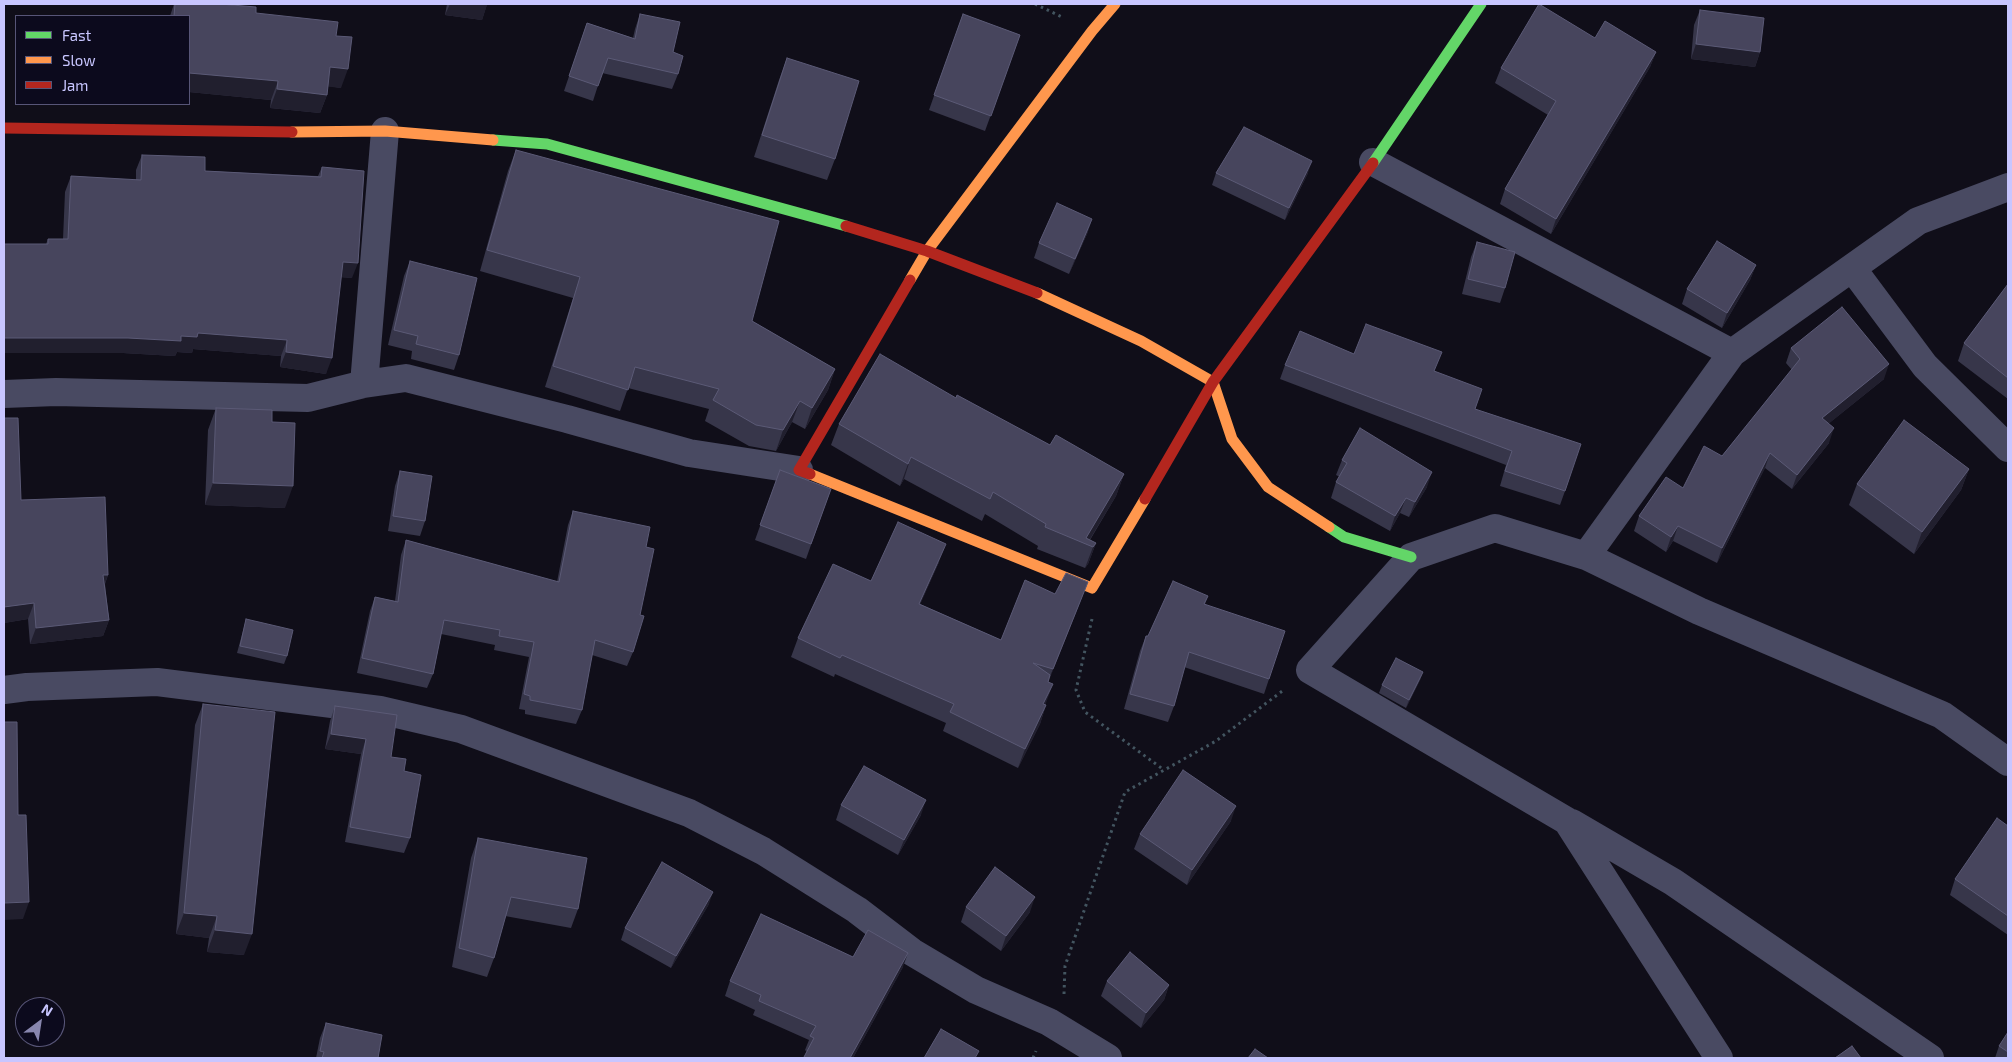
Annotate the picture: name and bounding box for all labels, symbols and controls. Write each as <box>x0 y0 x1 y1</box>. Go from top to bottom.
legend <box>15 15 190 105</box>
text: Fast <box>62 26 91 44</box>
text: Slow <box>62 51 96 69</box>
text: Jam <box>62 76 88 94</box>
north arrow <box>15 997 65 1047</box>
text: N <box>39 1000 56 1019</box>

